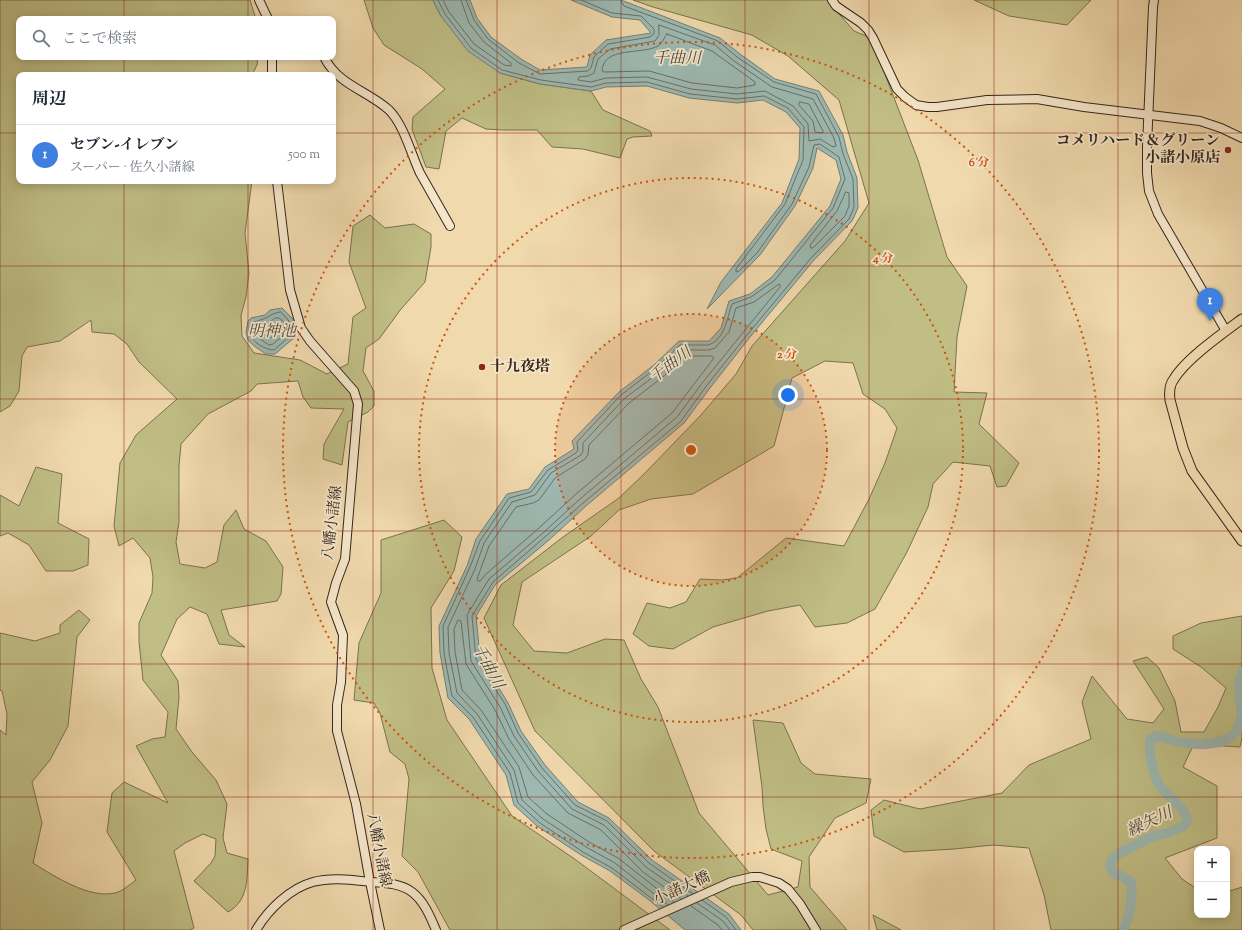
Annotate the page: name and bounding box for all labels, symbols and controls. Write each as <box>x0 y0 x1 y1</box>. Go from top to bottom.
search box <box>16 16 336 60</box>
icon: search <box>30 27 52 49</box>
text: ここで検索 <box>62 29 137 50</box>
water label: 千曲川 <box>653 48 703 71</box>
text: 周辺 <box>32 88 66 112</box>
place label: コメリハード＆グリーン 小諸小原店 <box>1056 131 1220 169</box>
text: セブン-イレブン <box>70 135 179 156</box>
marker: コメリハード＆グリーン 小諸小原店 <box>1223 145 1233 155</box>
text: 1 <box>43 146 47 164</box>
text: 500 m <box>288 146 320 164</box>
text: 6 分 <box>969 154 989 172</box>
text: スーパー · 佐久小諸線 <box>70 159 195 177</box>
text: 4 分 <box>872 250 893 268</box>
pin: 1 <box>1197 288 1223 321</box>
water label: 明神池 <box>248 321 298 344</box>
water label: 千曲川 <box>645 341 699 390</box>
text: 2 分 <box>777 346 797 364</box>
place label: 十九夜塔 <box>490 357 550 378</box>
marker: 十九夜塔 <box>477 362 487 372</box>
your location <box>778 385 798 405</box>
centre of rings <box>684 443 698 457</box>
street label: 八幡小諸線 <box>318 484 348 562</box>
water label: 千曲川 <box>466 640 509 695</box>
water label: 繰矢川 <box>1123 802 1178 844</box>
street label: 八幡小諸線 <box>361 811 395 889</box>
map controls <box>1194 846 1230 918</box>
button: + <box>1194 846 1230 882</box>
street label: 小諸大橋 <box>650 867 714 911</box>
button: − <box>1194 882 1230 918</box>

